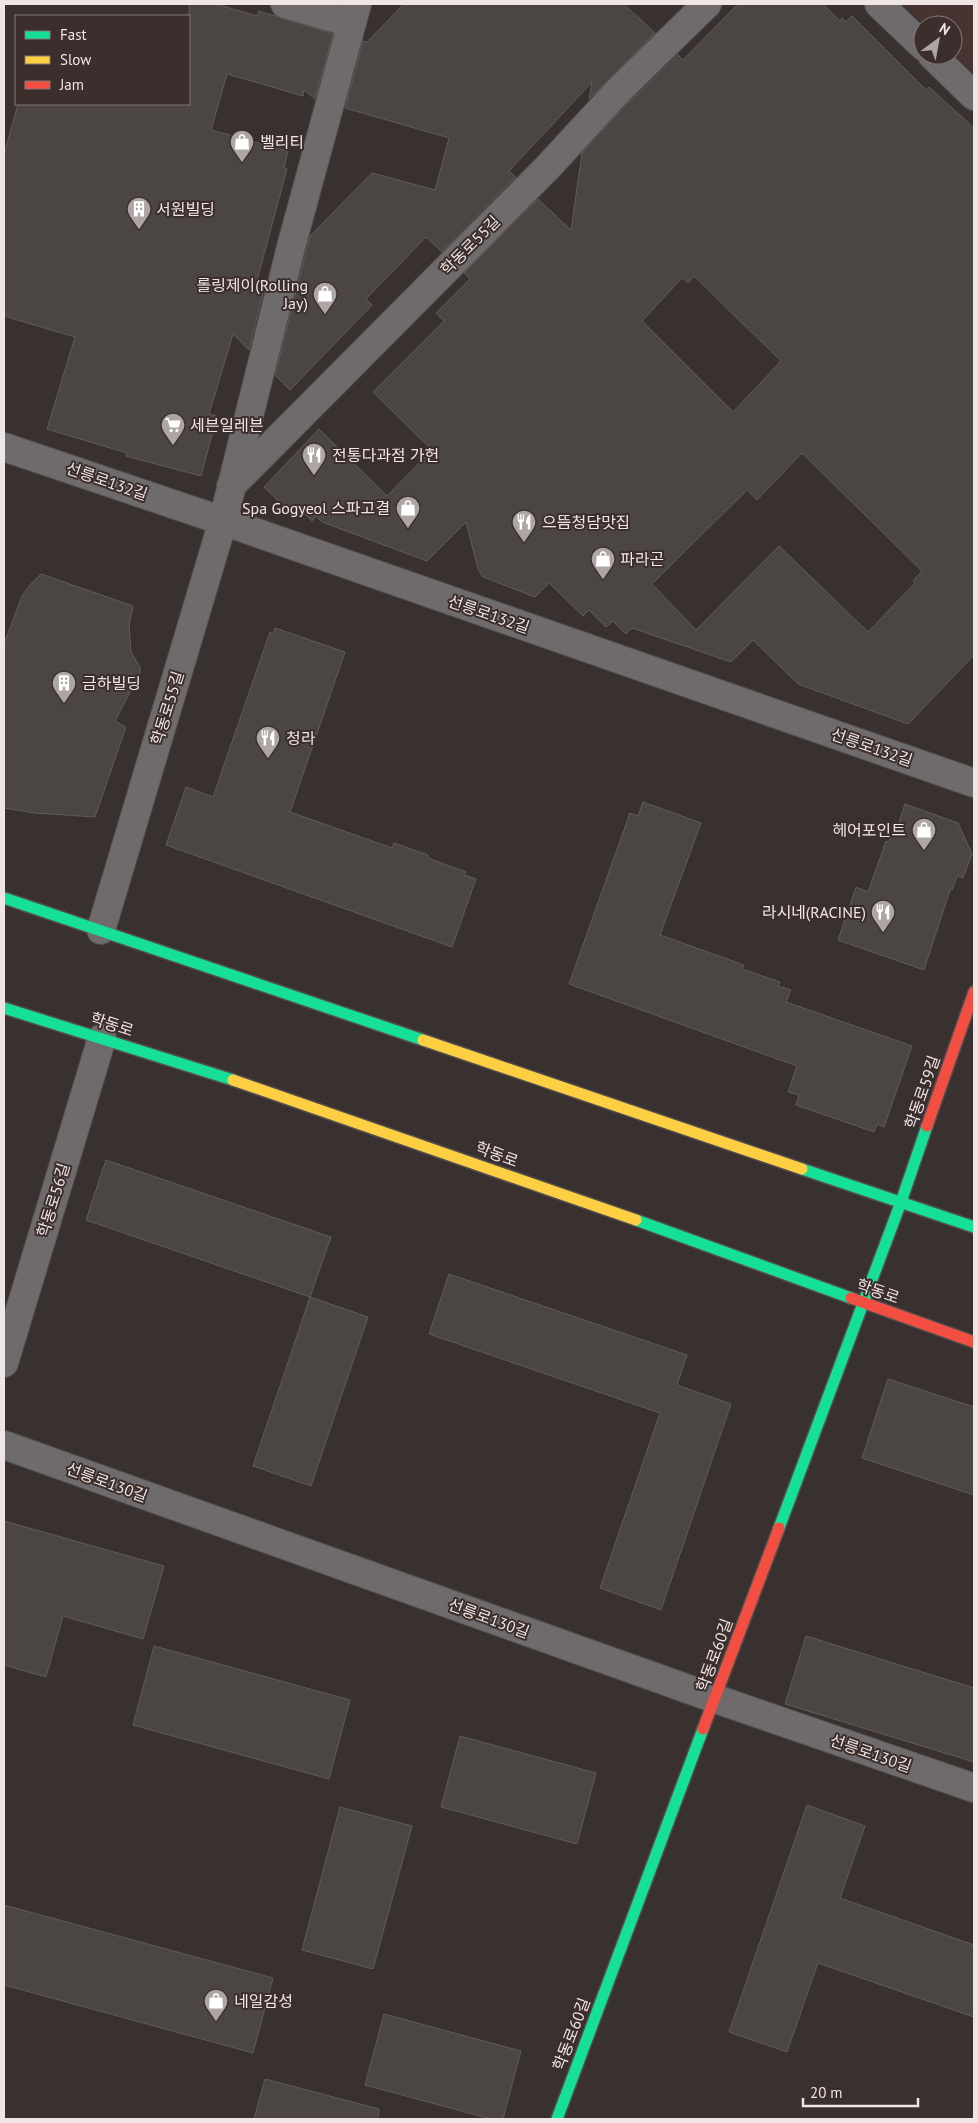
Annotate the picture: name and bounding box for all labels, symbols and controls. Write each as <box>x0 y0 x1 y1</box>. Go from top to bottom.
legend <box>15 15 190 105</box>
north arrow <box>913 15 963 65</box>
text: N <box>936 19 954 39</box>
text: Fast <box>60 25 87 44</box>
text: Slow <box>60 50 91 69</box>
text: Jam <box>59 75 84 94</box>
shop icon: 벨리티 <box>229 129 255 163</box>
place label: 벨리티 <box>260 132 304 152</box>
building icon: 서원빌딩 <box>126 196 152 230</box>
place label: 서원빌딩 <box>156 199 215 219</box>
street label: 학동로55길 <box>436 211 504 279</box>
place label: 롤링제이(Rolling Jay) <box>196 275 308 313</box>
shop icon: 롤링제이(Rolling Jay) <box>312 281 338 315</box>
supermarket icon: 세븐일레븐 <box>160 412 186 446</box>
place label: 세븐일레븐 <box>190 415 264 435</box>
restaurant icon: 전통다과점 가헌 <box>301 442 327 476</box>
place label: 전통다과점 가헌 <box>332 445 439 465</box>
street label: 선릉로132길 <box>64 458 150 504</box>
shop icon: Spa Gogyeol 스파고결 <box>395 495 421 529</box>
place label: Spa Gogyeol 스파고결 <box>242 498 390 518</box>
restaurant icon: 으뜸청담맛집 <box>511 509 537 543</box>
place label: 으뜸청담맛집 <box>542 512 630 532</box>
shop icon: 파라곤 <box>590 546 616 580</box>
place label: 파라곤 <box>620 549 664 569</box>
street label: 선릉로132길 <box>446 591 532 637</box>
street label: 학동로55길 <box>146 669 188 747</box>
building icon: 금하빌딩 <box>51 670 77 704</box>
place label: 금하빌딩 <box>82 673 141 693</box>
street label: 선릉로132길 <box>829 724 915 770</box>
restaurant icon: 청라 <box>255 725 281 759</box>
place label: 청라 <box>286 728 316 748</box>
shop icon: 헤어포인트 <box>911 817 937 851</box>
place label: 헤어포인트 <box>832 820 906 840</box>
restaurant icon: 라시네(RACINE) <box>870 899 896 933</box>
place label: 라시네(RACINE) <box>762 902 866 922</box>
street label: 학동로 <box>88 1008 136 1040</box>
street label: 학동로59길 <box>900 1053 944 1131</box>
street label: 학동로 <box>473 1137 521 1171</box>
street label: 학동로56길 <box>32 1161 74 1239</box>
street label: 학동로 <box>854 1274 902 1308</box>
street label: 선릉로130길 <box>64 1458 150 1506</box>
street label: 선릉로130길 <box>446 1594 532 1642</box>
street label: 학동로60길 <box>692 1616 736 1694</box>
street label: 선릉로130길 <box>828 1730 914 1776</box>
shop icon: 네일감성 <box>203 1988 229 2022</box>
place label: 네일감성 <box>234 1991 293 2011</box>
street label: 학동로60길 <box>548 1995 594 2073</box>
scale bar <box>803 2076 918 2108</box>
text: 20 m <box>810 2083 843 2102</box>

